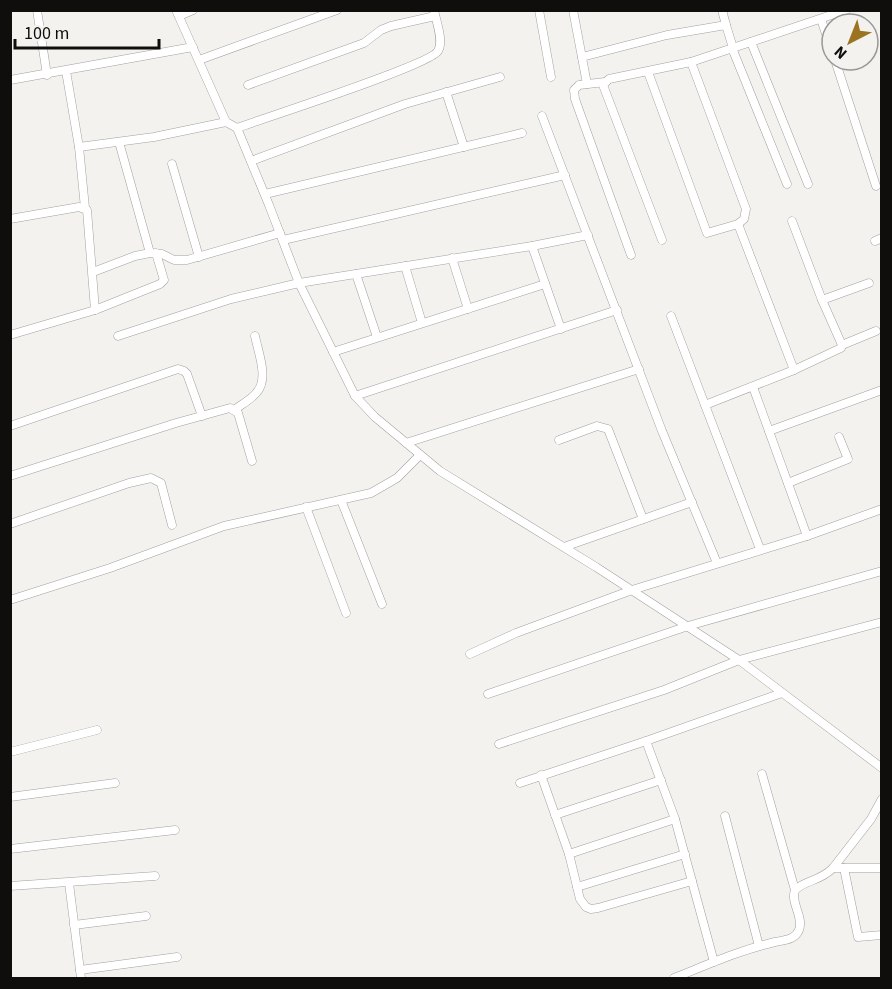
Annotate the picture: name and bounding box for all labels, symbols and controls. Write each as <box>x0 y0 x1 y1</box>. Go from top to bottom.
scale bar <box>15 12 159 50</box>
north arrow <box>820 12 880 72</box>
text: 100 m <box>24 21 69 46</box>
text: N <box>829 41 852 64</box>

